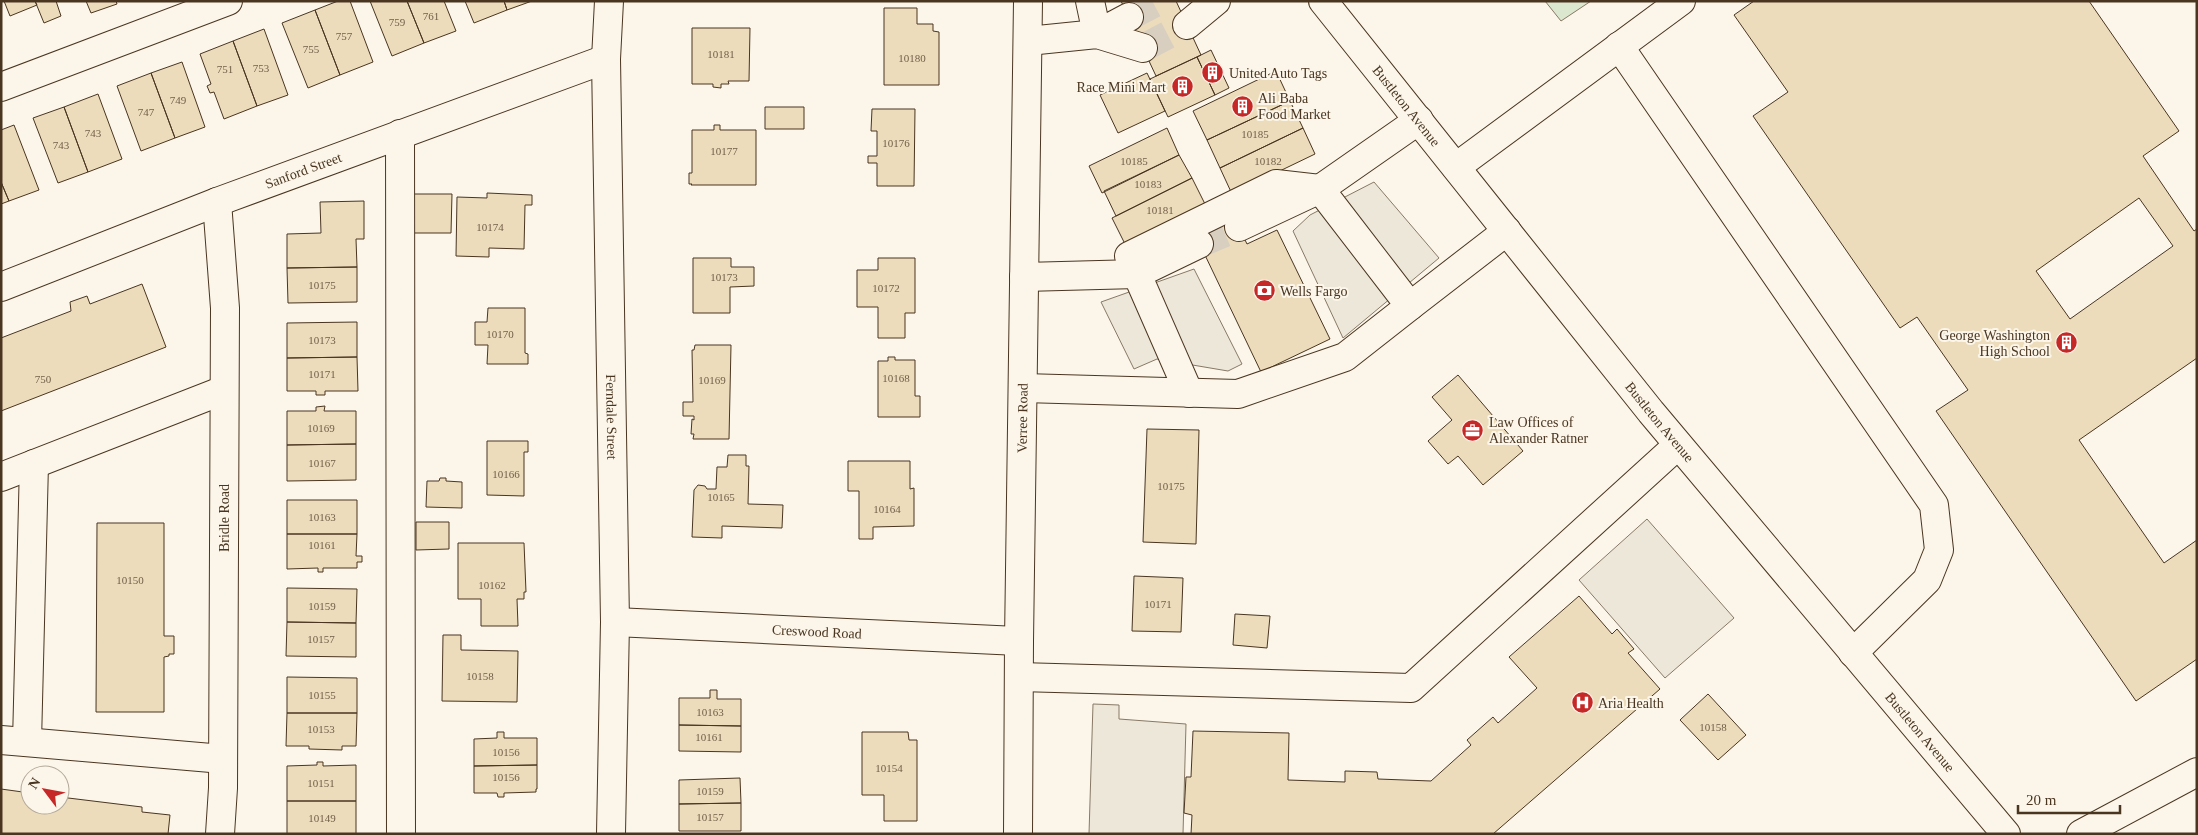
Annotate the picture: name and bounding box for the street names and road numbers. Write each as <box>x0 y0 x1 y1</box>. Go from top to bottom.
street label: Bustleton Avenue <box>1369 63 1443 149</box>
street label: Sanford Street <box>263 150 344 192</box>
street label: Ferndale Street <box>603 374 619 460</box>
street label: Bustleton Avenue <box>1622 379 1697 465</box>
street label: Verree Road <box>1015 383 1031 453</box>
street label: Bridle Road <box>217 484 232 552</box>
street label: Creswood Road <box>772 622 862 642</box>
street label: Bustleton Avenue <box>1882 690 1957 775</box>

